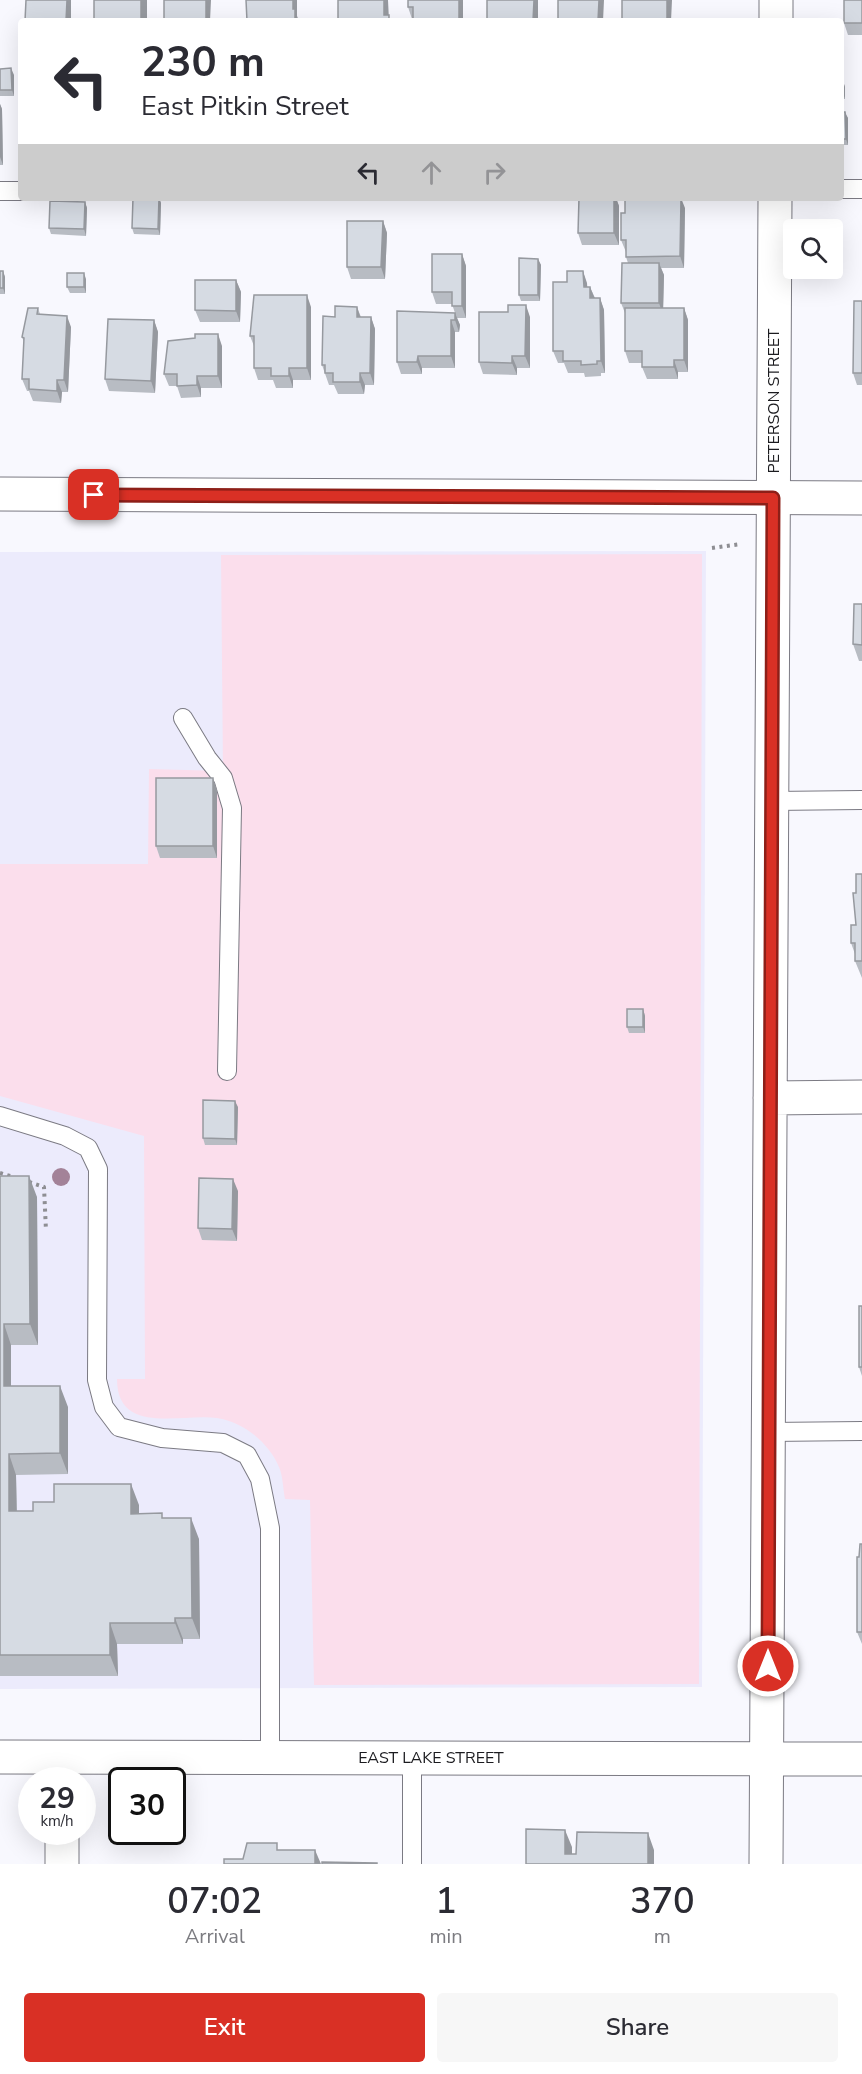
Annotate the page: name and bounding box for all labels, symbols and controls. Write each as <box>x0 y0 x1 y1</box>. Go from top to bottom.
text: 230 m <box>141 34 265 91</box>
icon: left <box>42 42 120 120</box>
text: East Pitkin Street <box>141 88 349 125</box>
icon: left <box>352 156 385 189</box>
icon: ahead <box>415 156 448 189</box>
icon: right <box>478 156 511 189</box>
map controls <box>783 219 843 279</box>
button: search <box>783 219 843 279</box>
street label: PETERSON STREET <box>763 328 785 474</box>
pin <box>68 469 119 520</box>
icon: arrive <box>77 478 110 511</box>
position arrow <box>736 1634 800 1698</box>
street label: EAST LAKE STREET <box>358 1747 504 1769</box>
speed limit sign: 30 <box>108 1767 186 1845</box>
text: 29 <box>39 1778 75 1819</box>
text: km/h <box>40 1811 74 1831</box>
text: 07:02 <box>167 1877 262 1926</box>
text: 1 <box>435 1877 457 1926</box>
text: 370 <box>630 1877 695 1926</box>
text: Arrival <box>185 1923 245 1950</box>
text: min <box>430 1923 463 1950</box>
text: m <box>654 1923 671 1950</box>
button: Exit <box>24 1993 425 2062</box>
button: Share <box>437 1993 838 2062</box>

